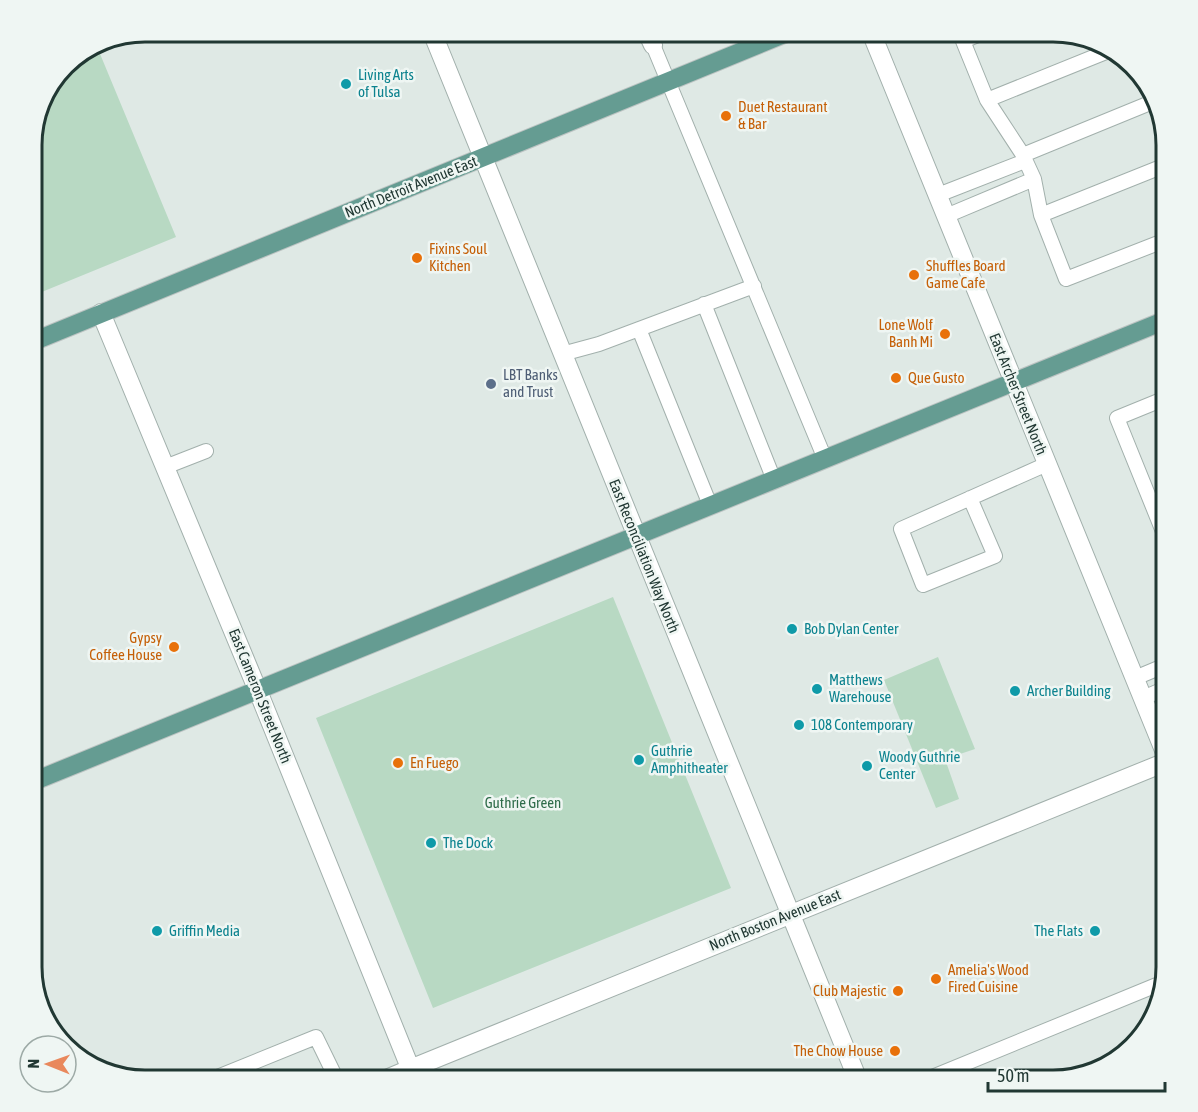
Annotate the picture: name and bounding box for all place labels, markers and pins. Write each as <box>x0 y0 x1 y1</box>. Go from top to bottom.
place label: Living Arts of Tulsa <box>358 66 414 100</box>
marker: Living Arts of Tulsa <box>339 77 353 91</box>
place label: Duet Restaurant & Bar <box>738 98 828 132</box>
marker: Duet Restaurant & Bar <box>719 109 733 123</box>
place label: Fixins Soul Kitchen <box>429 240 487 274</box>
marker: Fixins Soul Kitchen <box>410 251 424 265</box>
place label: Shuffles Board Game Cafe <box>926 257 1006 291</box>
marker: Shuffles Board Game Cafe <box>907 268 921 282</box>
place label: Lone Wolf Banh Mi <box>878 316 933 350</box>
marker: Lone Wolf Banh Mi <box>938 327 952 341</box>
place label: LBT Banks and Trust <box>503 366 558 400</box>
place label: Que Gusto <box>908 369 965 386</box>
marker: Que Gusto <box>889 371 903 385</box>
marker: LBT Banks and Trust <box>484 377 498 391</box>
place label: Bob Dylan Center <box>804 620 899 637</box>
marker: Bob Dylan Center <box>785 622 799 636</box>
place label: Gypsy Coffee House <box>89 629 162 663</box>
marker: Gypsy Coffee House <box>167 640 181 654</box>
place label: Matthews Warehouse <box>829 671 892 705</box>
marker: Matthews Warehouse <box>810 682 824 696</box>
place label: Archer Building <box>1027 682 1111 699</box>
marker: Archer Building <box>1008 684 1022 698</box>
place label: 108 Contemporary <box>811 716 913 733</box>
marker: 108 Contemporary <box>792 718 806 732</box>
place label: Guthrie Amphitheater <box>651 742 728 776</box>
place label: Woody Guthrie Center <box>879 748 961 782</box>
marker: Guthrie Amphitheater <box>632 753 646 767</box>
place label: En Fuego <box>410 754 459 771</box>
marker: En Fuego <box>391 756 405 770</box>
marker: Woody Guthrie Center <box>860 759 874 773</box>
place label: The Dock <box>443 834 493 851</box>
marker: The Dock <box>424 836 438 850</box>
place label: Griffin Media <box>169 922 240 939</box>
place label: The Flats <box>1034 922 1083 939</box>
marker: Griffin Media <box>150 924 164 938</box>
marker: The Flats <box>1088 924 1102 938</box>
place label: Amelia's Wood Fired Cuisine <box>948 961 1029 995</box>
marker: Amelia's Wood Fired Cuisine <box>929 972 943 986</box>
place label: Club Majestic <box>813 982 886 999</box>
marker: Club Majestic <box>891 984 905 998</box>
place label: The Chow House <box>794 1042 883 1059</box>
marker: The Chow House <box>888 1044 902 1058</box>

